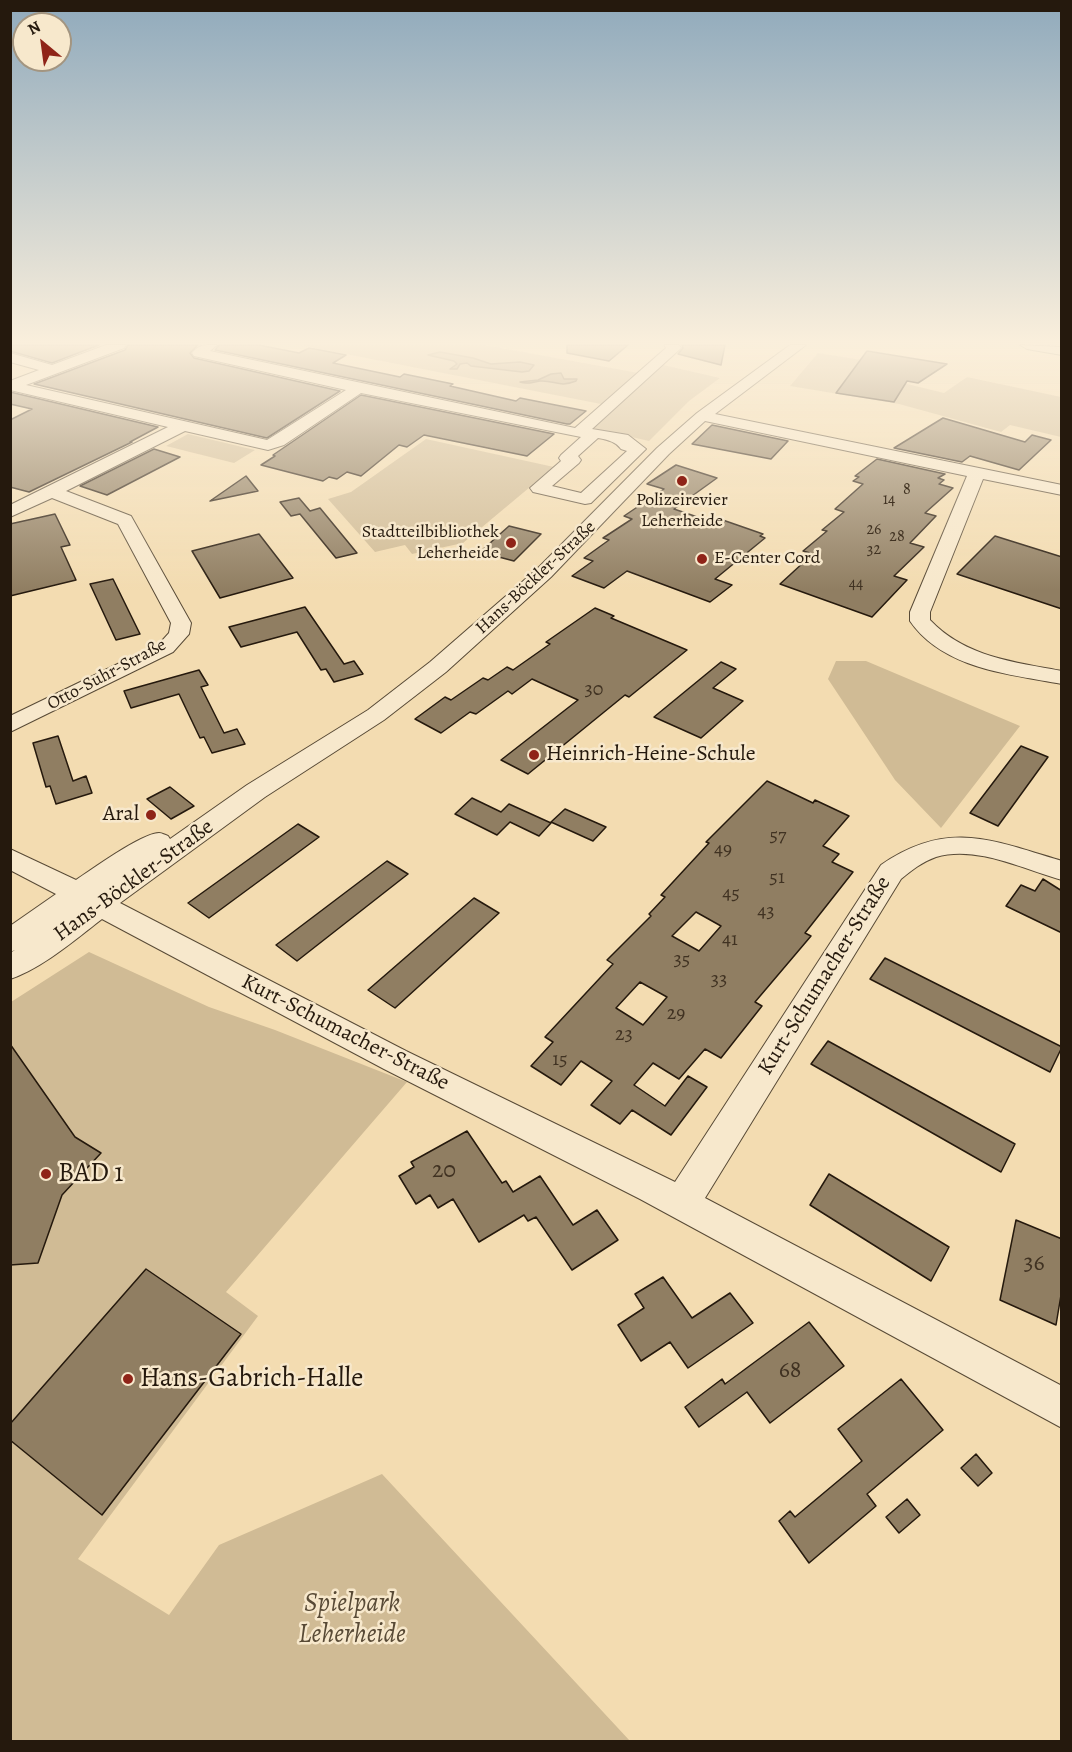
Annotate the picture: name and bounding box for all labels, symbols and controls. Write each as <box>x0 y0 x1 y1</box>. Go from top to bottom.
north arrow <box>12 12 72 72</box>
text: N <box>24 16 45 40</box>
marker: Polizeirevier Leherheide <box>675 474 689 488</box>
house number: 8 <box>903 480 911 500</box>
place label: Polizeirevier Leherheide <box>636 490 728 532</box>
house number: 14 <box>883 490 895 510</box>
street label: Hans-Böckler-Straße <box>472 517 600 639</box>
house number: 26 <box>867 520 881 540</box>
place label: Stadtteilbibliothek Leherheide <box>362 522 499 564</box>
house number: 28 <box>889 527 905 547</box>
marker: Stadtteilbibliothek Leherheide <box>504 536 518 550</box>
house number: 32 <box>867 540 881 560</box>
place label: E-Center Cord <box>714 548 820 570</box>
marker: E-Center Cord <box>695 552 709 566</box>
house number: 44 <box>849 574 863 594</box>
street label: Otto-Suhr-Straße <box>44 635 170 715</box>
house number: 30 <box>585 678 603 702</box>
place label: Heinrich-Heine-Schule <box>546 742 756 768</box>
marker: Heinrich-Heine-Schule <box>527 748 541 762</box>
place label: Aral <box>103 802 139 828</box>
marker: Aral <box>144 808 158 822</box>
street label: Hans-Böckler-Straße <box>49 814 219 948</box>
house number: 57 <box>770 824 786 848</box>
house number: 49 <box>714 838 732 862</box>
house number: 51 <box>769 866 785 890</box>
street label: Kurt-Schumacher-Straße <box>753 872 897 1080</box>
house number: 45 <box>722 882 740 906</box>
house number: 43 <box>757 900 775 924</box>
house number: 41 <box>722 928 738 952</box>
house number: 35 <box>674 948 690 972</box>
house number: 33 <box>711 968 727 992</box>
street label: Kurt-Schumacher-Straße <box>237 969 453 1097</box>
house number: 29 <box>667 1002 685 1026</box>
house number: 23 <box>615 1023 633 1047</box>
house number: 15 <box>552 1048 568 1072</box>
house number: 20 <box>432 1157 456 1185</box>
place label: BAD 1 <box>58 1158 123 1190</box>
marker: BAD 1 <box>39 1167 53 1181</box>
house number: 36 <box>1023 1250 1045 1278</box>
house number: 68 <box>779 1357 801 1385</box>
place label: Hans-Gabrich-Halle <box>140 1363 363 1395</box>
marker: Hans-Gabrich-Halle <box>121 1372 135 1386</box>
park label: Spielpark Leherheide <box>298 1588 406 1651</box>

